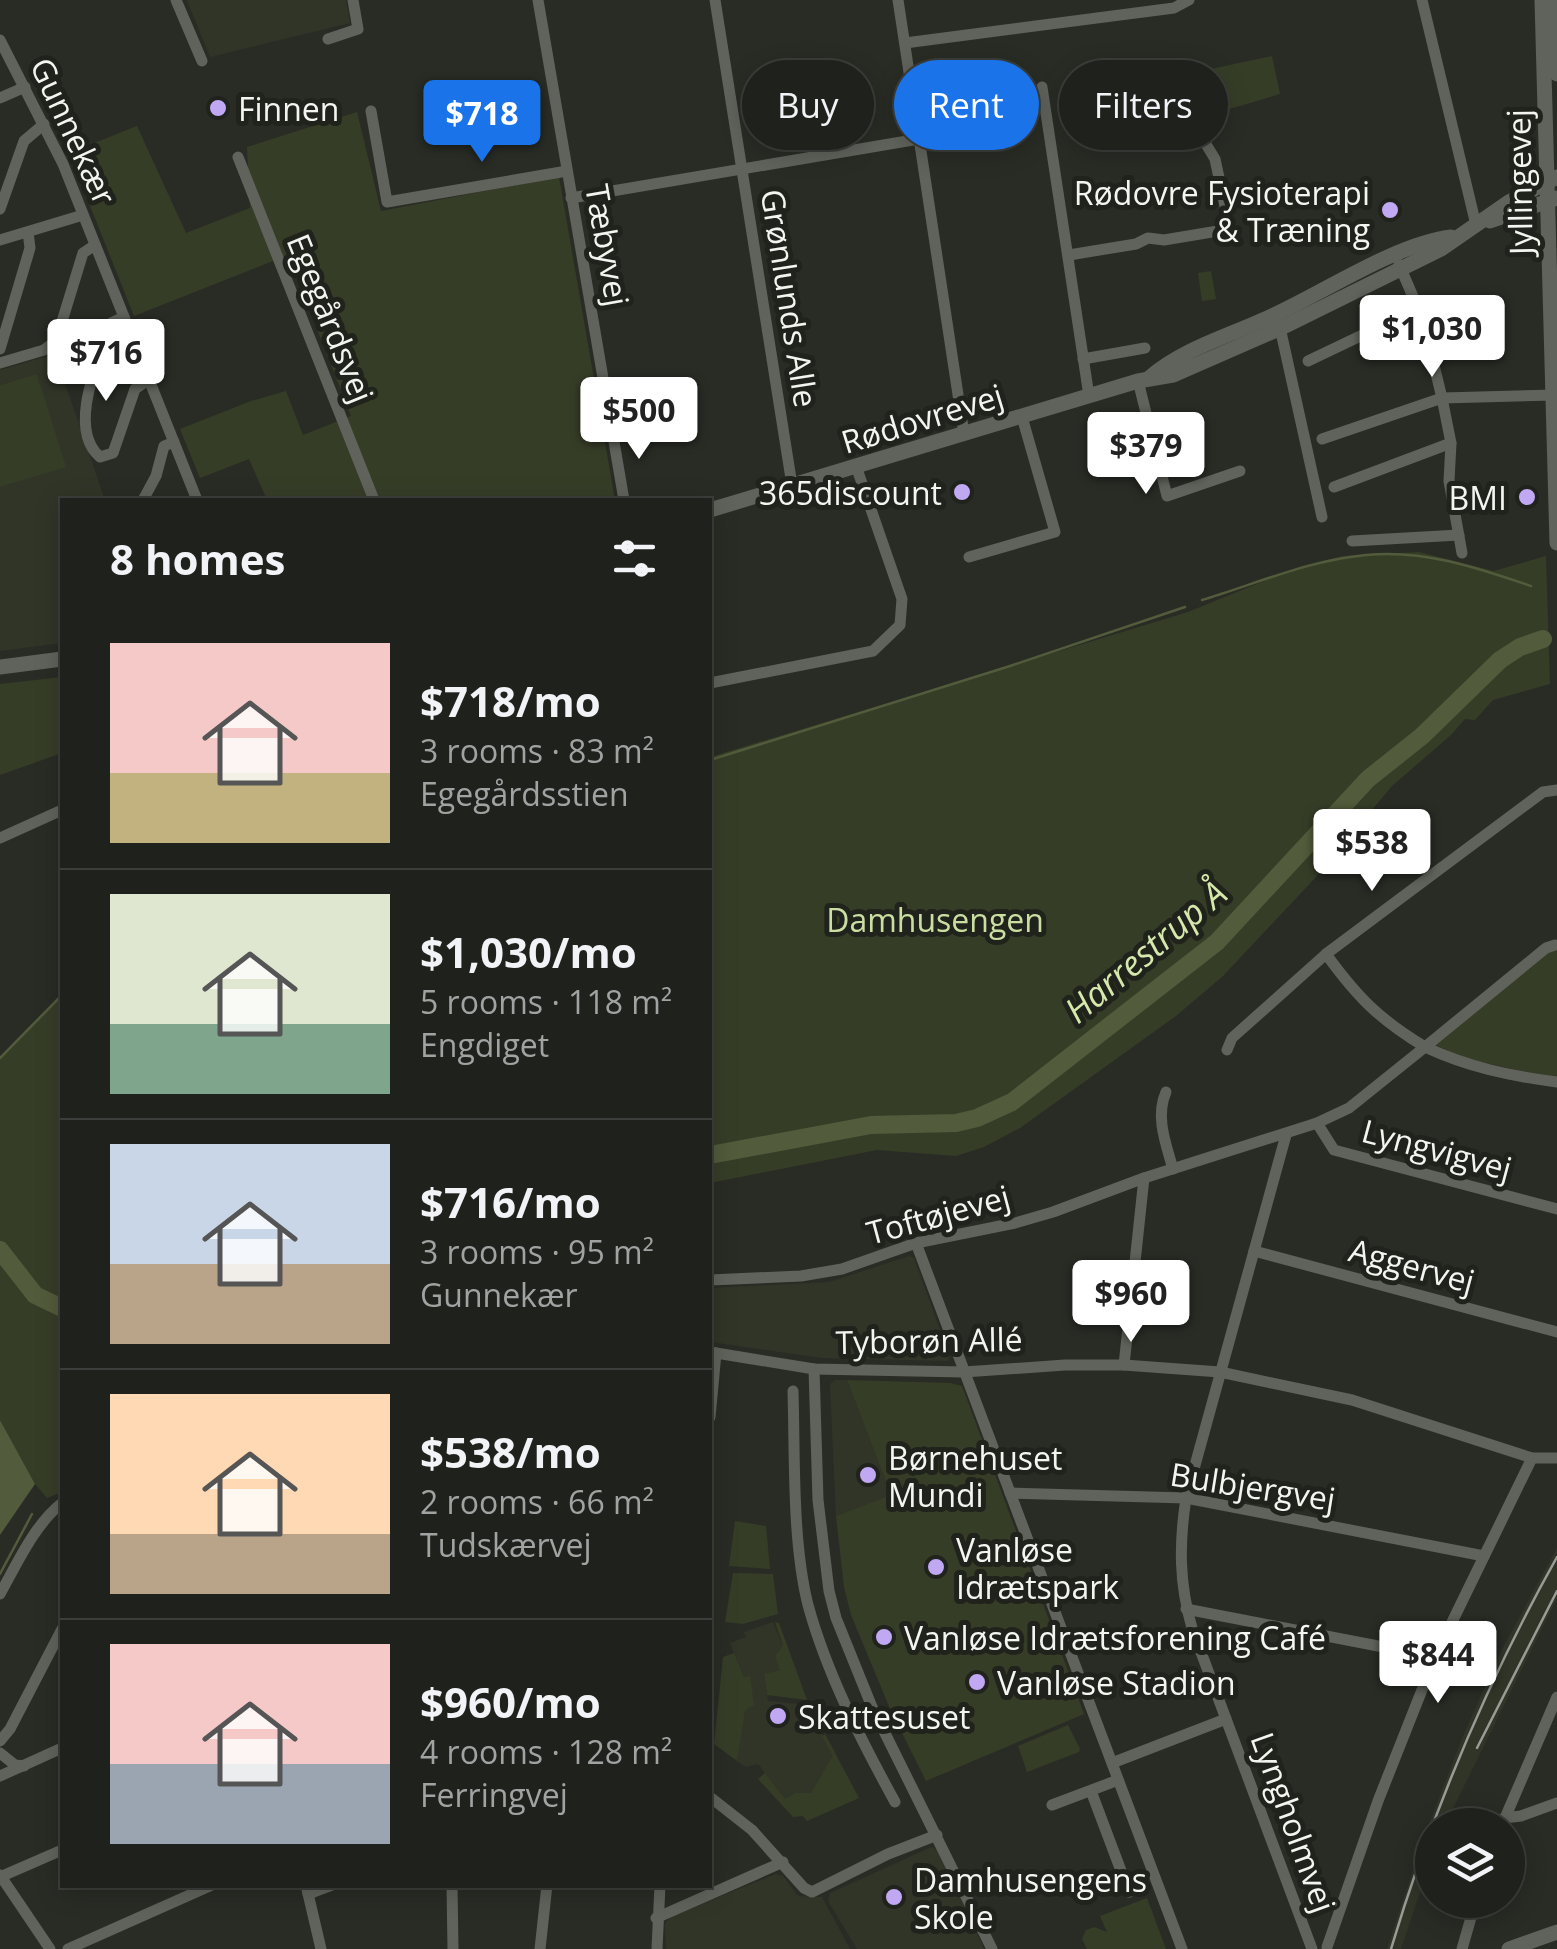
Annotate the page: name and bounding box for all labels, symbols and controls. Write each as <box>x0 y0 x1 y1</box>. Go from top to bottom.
street label: Gunnekær <box>21 50 127 212</box>
chip: Buy <box>742 60 874 150</box>
chip: Rent <box>894 60 1039 150</box>
chip: Filters <box>1059 60 1228 150</box>
pin: $718 <box>423 80 541 165</box>
place label: Finnen <box>238 87 339 130</box>
text: $718 <box>445 91 519 134</box>
marker: Finnen <box>207 97 229 119</box>
street label: Jyllingevej <box>1496 109 1542 258</box>
place label: Rødovre Fysioterapi & Træning <box>1074 171 1370 251</box>
street label: Tæbyvej <box>576 181 640 309</box>
street label: Grønlunds Alle <box>752 186 828 410</box>
marker: Rødovre Fysioterapi & Træning <box>1379 199 1401 221</box>
street label: Egegårdsvej <box>278 227 384 409</box>
pin: $1,030 <box>1351 295 1513 380</box>
text: $1,030 <box>1382 306 1482 349</box>
pin: $716 <box>47 319 165 404</box>
text: $716 <box>69 330 143 373</box>
street label: Rødovrevej <box>836 373 1008 463</box>
pin: $500 <box>580 377 698 462</box>
text: $500 <box>602 388 676 431</box>
pin: $379 <box>1087 412 1205 497</box>
text: $379 <box>1109 423 1183 466</box>
place label: 365discount <box>759 471 942 514</box>
place label: BMI <box>1449 476 1507 519</box>
marker: 365discount <box>951 481 973 503</box>
marker: BMI <box>1516 486 1538 508</box>
text: 8 homes <box>110 530 285 587</box>
icon: filters <box>607 531 662 586</box>
text: $718/mo <box>420 672 601 729</box>
icon: home <box>190 683 310 803</box>
text: 3 rooms · 83 m² <box>420 729 654 772</box>
text: Egegårdsstien <box>420 772 629 815</box>
pin: $538 <box>1313 809 1431 894</box>
text: $538 <box>1335 820 1409 863</box>
water label: Harrestrup Å <box>1054 869 1236 1033</box>
park label: Damhusengen <box>826 898 1044 941</box>
text: $1,030/mo <box>420 923 637 980</box>
icon: home <box>190 934 310 1054</box>
text: 5 rooms · 118 m² <box>420 980 672 1023</box>
text: Engdiget <box>420 1023 549 1066</box>
street label: Lyngvigvej <box>1357 1108 1517 1190</box>
text: $716/mo <box>420 1173 601 1230</box>
street label: Toftøjevej <box>862 1174 1014 1254</box>
icon: home <box>190 1184 310 1304</box>
street label: Aggervej <box>1345 1228 1479 1302</box>
text: 3 rooms · 95 m² <box>420 1230 654 1273</box>
pin: $960 <box>1072 1260 1190 1345</box>
text: $960 <box>1094 1271 1168 1314</box>
text: Gunnekær <box>420 1273 578 1316</box>
street label: Tyborøn Allé <box>835 1317 1023 1363</box>
text: $538/mo <box>420 1423 601 1480</box>
icon: home <box>190 1434 310 1554</box>
place label: Børnehuset Mundi <box>888 1436 1062 1516</box>
street label: Bulbjergvej <box>1167 1452 1339 1520</box>
marker: Børnehuset Mundi <box>857 1464 879 1486</box>
text: 2 rooms · 66 m² <box>420 1480 654 1523</box>
text: Tudskærvej <box>420 1523 592 1566</box>
place label: Vanløse Idrætspark <box>956 1528 1119 1608</box>
marker: Vanløse Idrætspark <box>925 1556 947 1578</box>
place label: Vanløse Idrætsforening Café <box>904 1616 1326 1659</box>
pin: $844 <box>1379 1621 1497 1706</box>
marker: Vanløse Idrætsforening Café <box>873 1626 895 1648</box>
text: $844 <box>1401 1632 1475 1675</box>
place label: Vanløse Stadion <box>997 1661 1236 1704</box>
marker: Vanløse Stadion <box>966 1671 988 1693</box>
text: $960/mo <box>420 1673 601 1730</box>
icon: home <box>190 1684 310 1804</box>
place label: Skattesuset <box>798 1695 970 1738</box>
marker: Skattesuset <box>767 1705 789 1727</box>
street label: Lyngholmvej <box>1242 1726 1346 1918</box>
text: 4 rooms · 128 m² <box>420 1730 672 1773</box>
text: Ferringvej <box>420 1773 568 1816</box>
map controls <box>1415 1808 1525 1918</box>
button: layers <box>1415 1808 1525 1918</box>
place label: Damhusengens Skole <box>914 1858 1147 1938</box>
marker: Damhusengens Skole <box>883 1886 905 1908</box>

